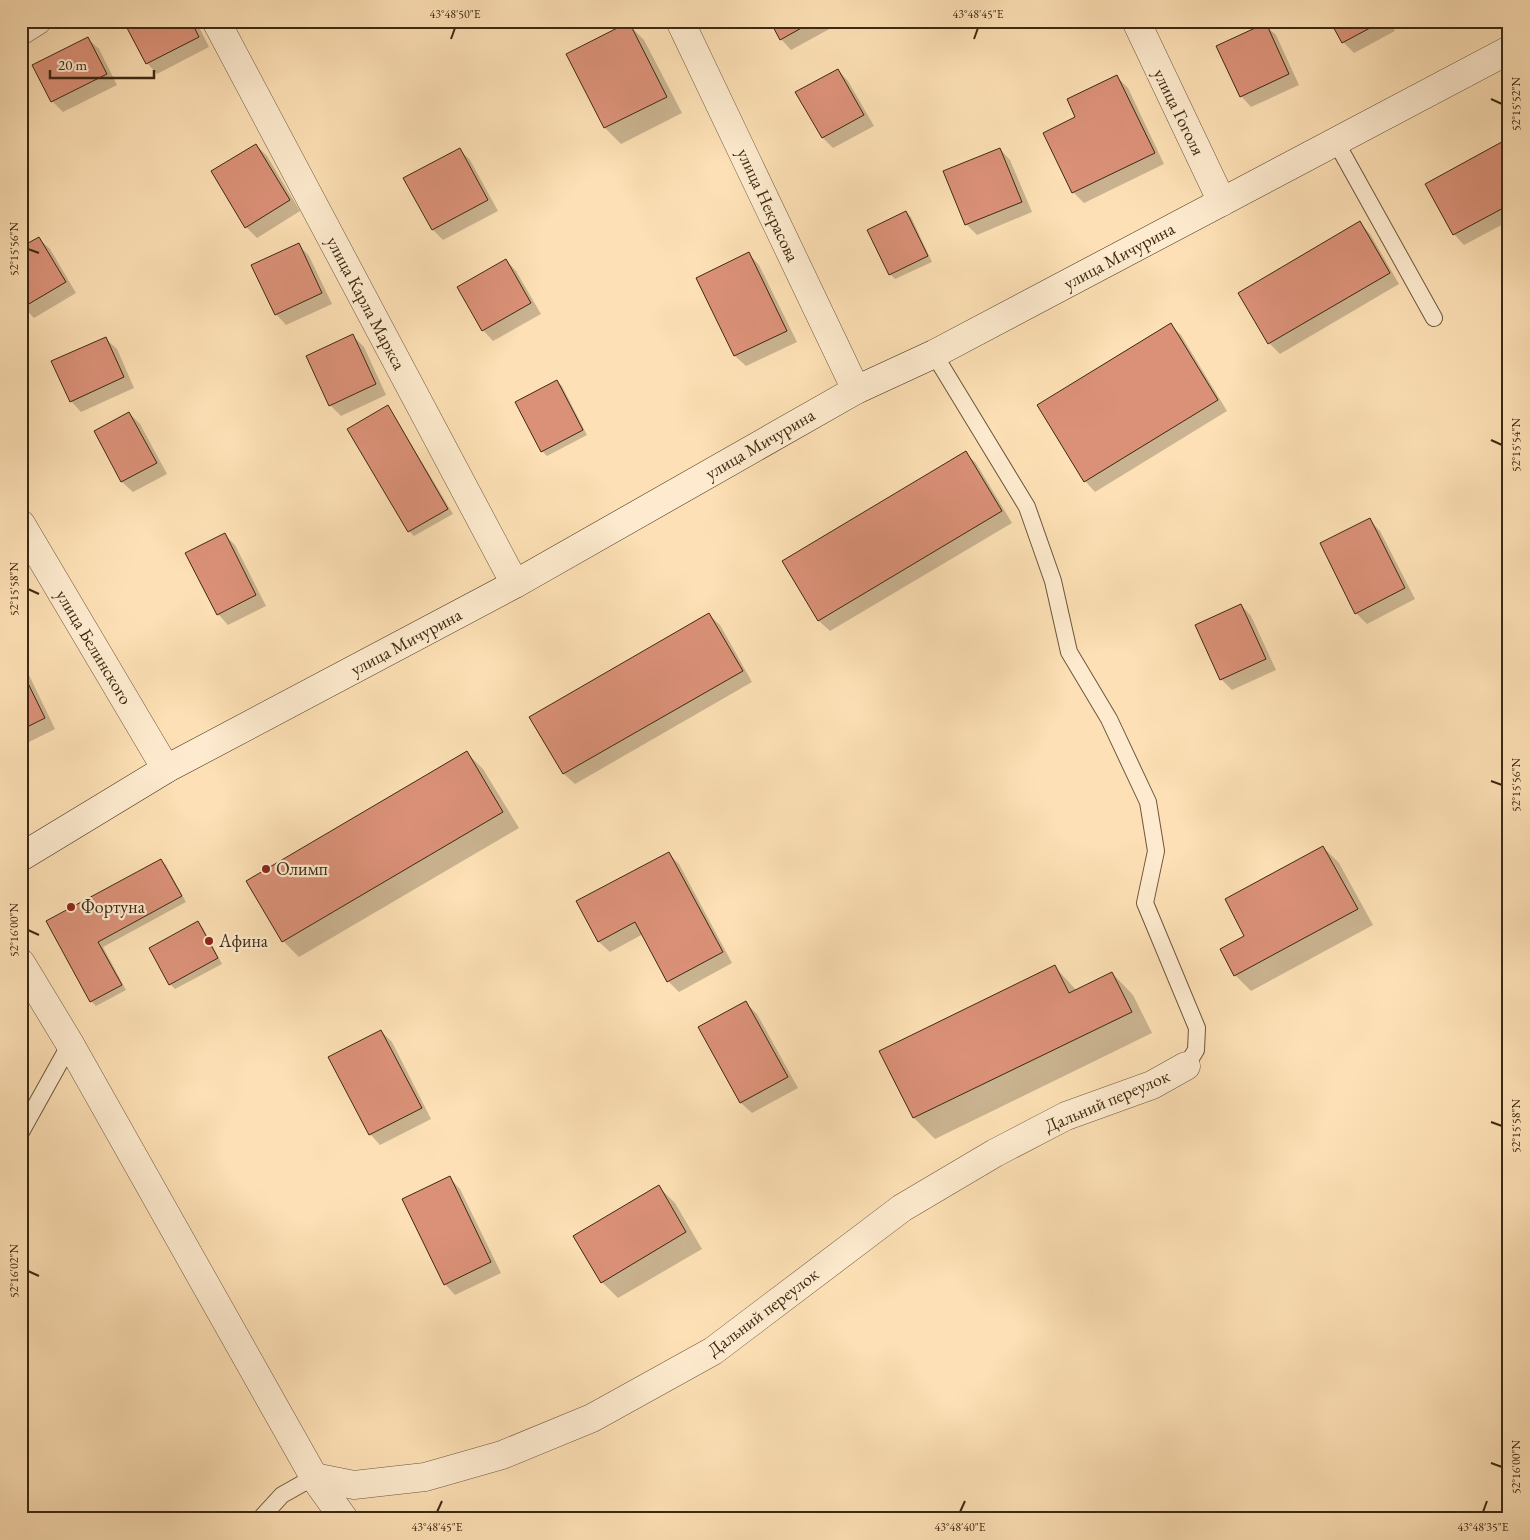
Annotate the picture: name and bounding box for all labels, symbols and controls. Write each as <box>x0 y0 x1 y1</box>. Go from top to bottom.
text: 43°48'50"E <box>429 6 481 22</box>
text: 43°48'45"E <box>952 6 1004 22</box>
scale bar <box>50 48 154 80</box>
text: 20 m <box>58 55 87 74</box>
street label: улица Гоголя <box>1149 65 1210 159</box>
text: 52°15'52"N <box>1508 77 1524 131</box>
street label: улица Некрасова <box>732 144 805 266</box>
street label: улица Мичурина <box>1059 216 1179 295</box>
text: 52°15'56"N <box>6 222 22 276</box>
street label: улица Карла Маркса <box>322 232 412 374</box>
street label: улица Мичурина <box>701 403 819 484</box>
text: 52°15'54"N <box>1508 418 1524 472</box>
text: 52°15'58"N <box>6 562 22 616</box>
street label: улица Белинского <box>51 585 138 709</box>
street label: улица Мичурина <box>346 602 466 681</box>
text: 52°15'56"N <box>1508 758 1524 812</box>
place label: Олимп <box>276 857 328 880</box>
marker: Олимп <box>260 863 272 875</box>
place label: Фортуна <box>81 895 146 918</box>
marker: Фортуна <box>65 901 77 913</box>
text: 52°16'00"N <box>6 903 22 957</box>
place label: Афина <box>218 929 269 952</box>
marker: Афина <box>203 935 215 947</box>
street label: Дальний переулок <box>1041 1064 1173 1137</box>
text: 52°15'58"N <box>1508 1099 1524 1153</box>
text: 52°16'02"N <box>6 1244 22 1298</box>
street label: Дальний переулок <box>702 1262 823 1361</box>
text: 52°16'00"N <box>1508 1440 1524 1494</box>
text: 43°48'45"E <box>411 1519 463 1535</box>
text: 43°48'40"E <box>934 1519 986 1535</box>
text: 43°48'35"E <box>1457 1519 1509 1535</box>

